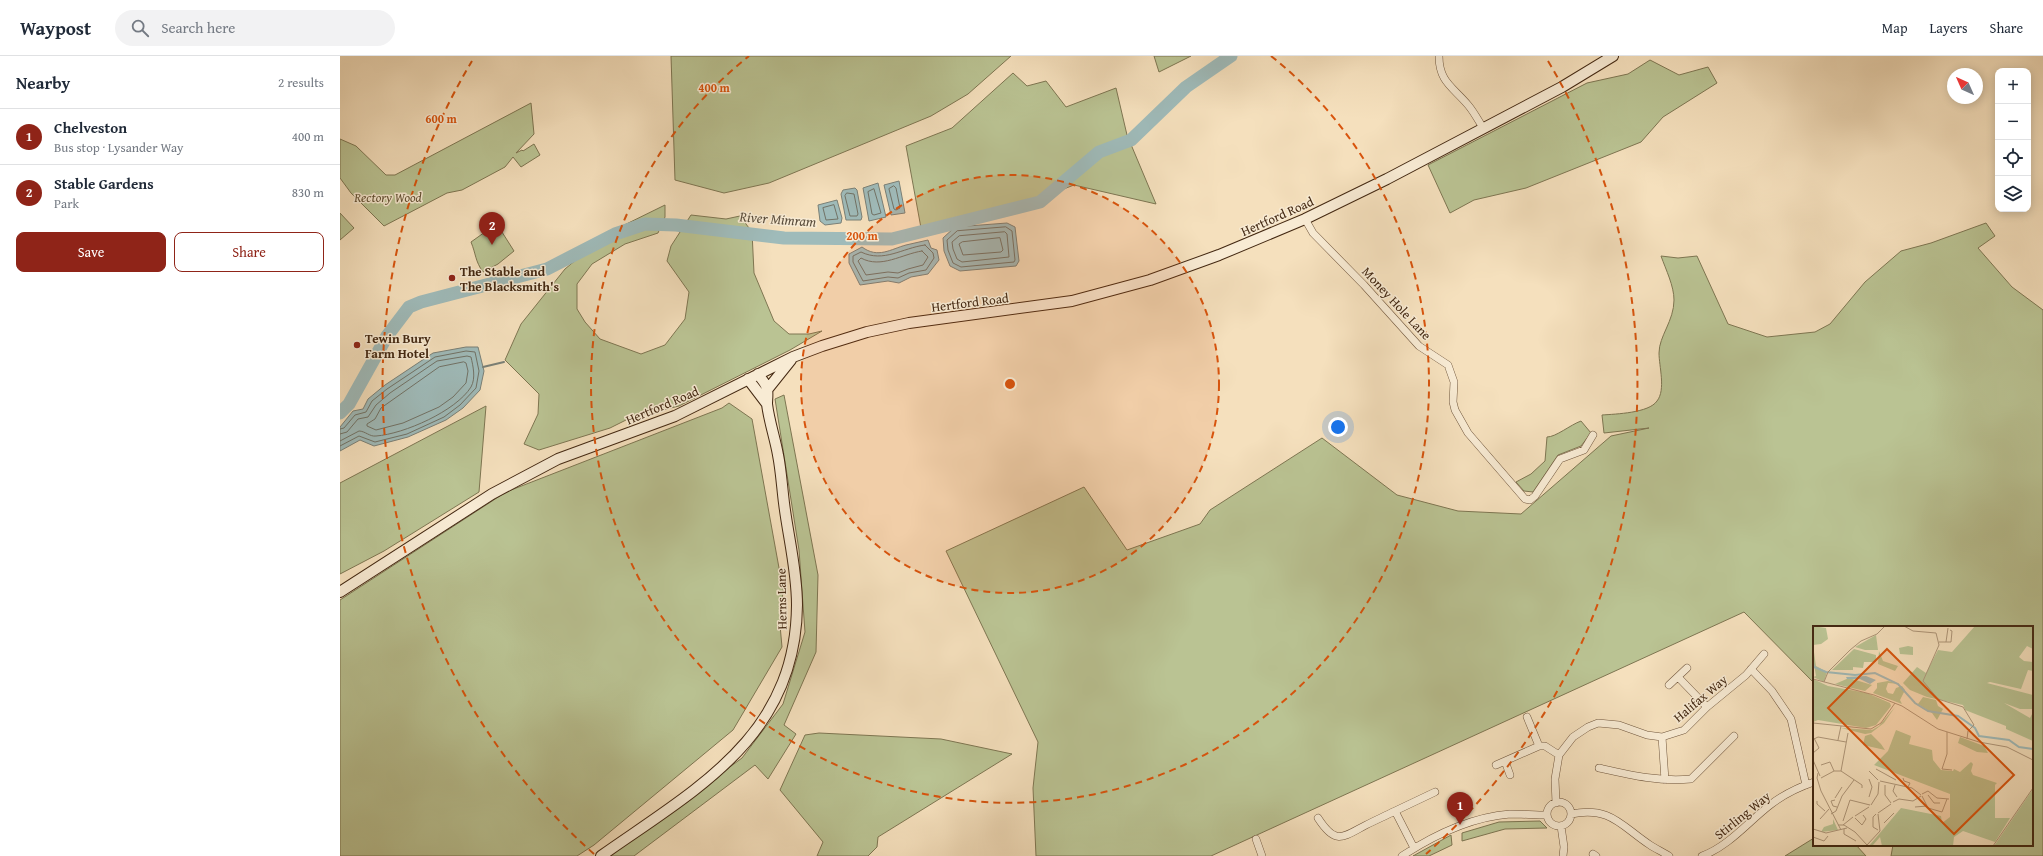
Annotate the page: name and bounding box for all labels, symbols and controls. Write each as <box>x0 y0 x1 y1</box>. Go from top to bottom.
search box <box>115 10 395 46</box>
text: Waypost <box>20 14 91 42</box>
icon: search <box>129 17 151 39</box>
text: Search here <box>161 17 235 38</box>
text: Map <box>1882 18 1908 38</box>
text: Layers <box>1930 18 1968 38</box>
text: Share <box>1990 18 2023 38</box>
north arrow <box>1947 68 1983 104</box>
map controls <box>1995 68 2031 212</box>
button: + <box>1995 68 2031 104</box>
text: Nearby <box>16 70 70 95</box>
text: 2 results <box>278 73 324 92</box>
text: 400 m <box>698 79 731 96</box>
button: − <box>1995 104 2031 140</box>
text: 600 m <box>425 110 458 127</box>
text: Chelveston <box>54 117 127 138</box>
text: 1 <box>26 127 32 146</box>
text: 400 m <box>292 127 324 146</box>
text: Bus stop · Lysander Way <box>54 138 184 157</box>
button: locate <box>1995 140 2031 176</box>
text: Stable Gardens <box>54 173 154 194</box>
button: layers <box>1995 176 2031 212</box>
text: 2 <box>26 183 32 202</box>
text: 830 m <box>292 183 324 202</box>
park label: Rectory Wood <box>353 188 422 207</box>
street label: Hertford Road <box>1238 192 1317 241</box>
text: Park <box>54 194 79 213</box>
water label: River Mimram <box>738 206 817 232</box>
pin: 2 <box>479 212 505 245</box>
text: 200 m <box>846 227 879 244</box>
button: Save <box>16 232 166 272</box>
button: Share <box>174 232 324 272</box>
place label: The Stable and The Blacksmith's <box>460 262 560 296</box>
street label: Money Hole Lane <box>1358 263 1436 344</box>
marker: The Stable and The Blacksmith's <box>447 273 457 283</box>
street label: Hertford Road <box>930 288 1010 317</box>
place label: Tewin Bury Farm Hotel <box>365 329 431 363</box>
marker: Tewin Bury Farm Hotel <box>352 340 362 350</box>
centre of rings <box>1003 377 1017 391</box>
street label: Hertford Road <box>623 382 702 429</box>
your location <box>1328 417 1348 437</box>
street label: Herns Lane <box>771 568 792 630</box>
inset map <box>1813 626 2033 846</box>
street label: Halifax Way <box>1669 670 1732 727</box>
street label: Stirling Way <box>1710 787 1775 844</box>
pin: 1 <box>1447 792 1473 825</box>

